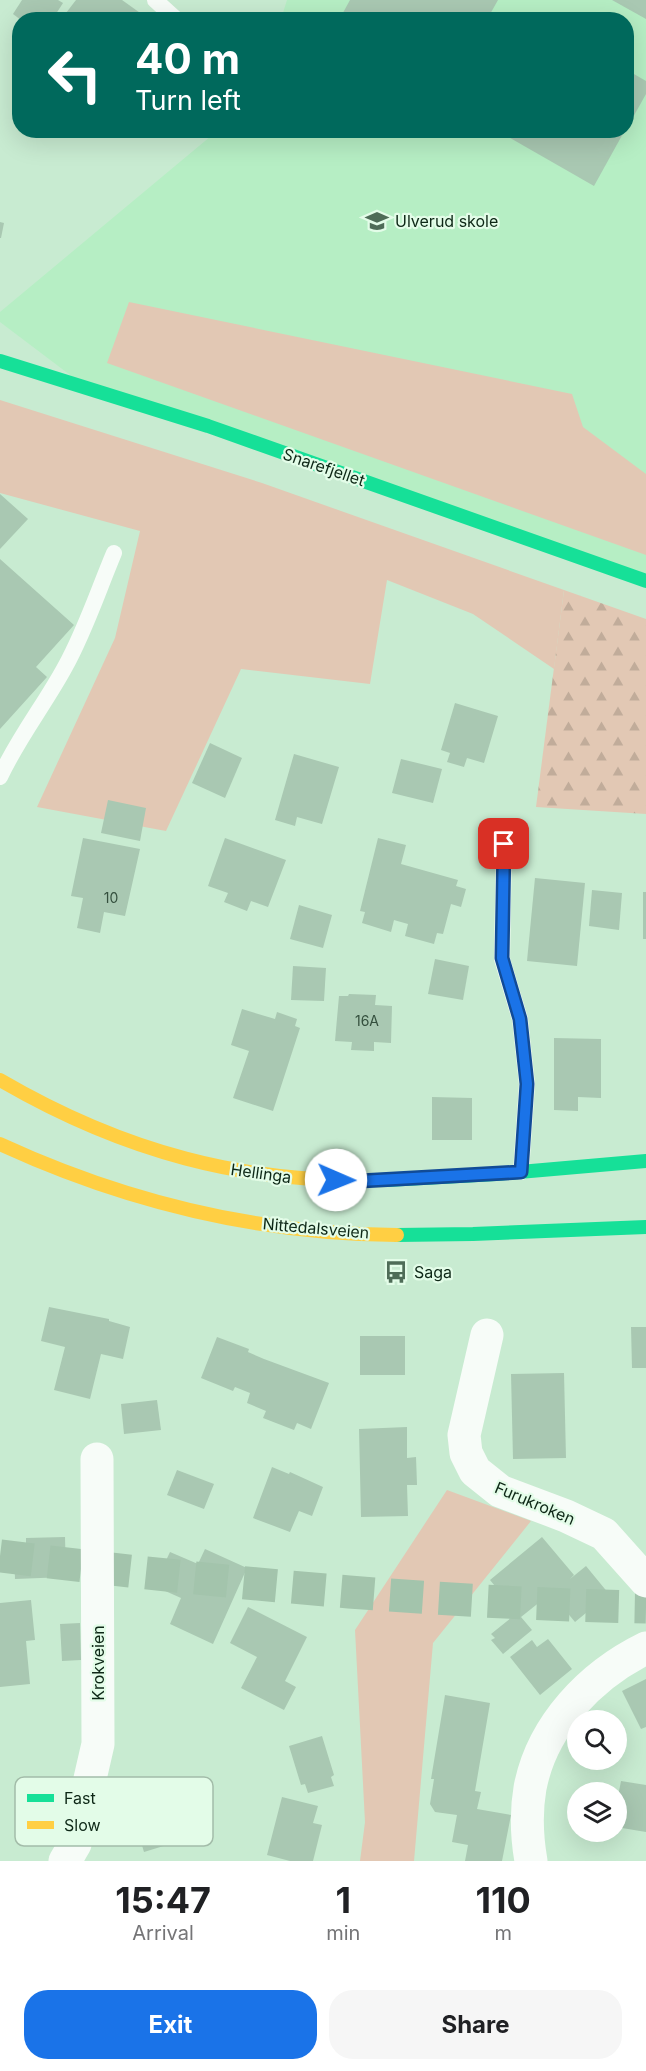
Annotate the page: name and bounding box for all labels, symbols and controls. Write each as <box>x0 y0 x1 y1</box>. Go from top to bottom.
text: 40 m <box>135 33 240 84</box>
icon: left <box>36 36 114 114</box>
text: Turn left <box>135 84 241 117</box>
school or university icon: Ulverud skole <box>364 208 390 234</box>
place label: Ulverud skole <box>395 211 498 231</box>
street label: Snarefjellet <box>280 444 368 490</box>
pin <box>478 818 529 869</box>
icon: arrive <box>487 827 520 860</box>
house number: 10 <box>104 889 118 906</box>
house number: 16A <box>355 1012 379 1029</box>
position arrow <box>304 1148 368 1212</box>
street label: Hellinga <box>229 1159 293 1187</box>
street label: Nittedalsveien <box>262 1213 370 1243</box>
bus stop icon: Saga <box>383 1259 409 1285</box>
place label: Saga <box>414 1262 452 1282</box>
street label: Furukroken <box>492 1477 578 1529</box>
street label: Krokveien <box>88 1625 108 1701</box>
map controls <box>567 1710 627 1842</box>
button: search <box>567 1710 627 1770</box>
legend <box>15 1777 213 1846</box>
button: layers <box>567 1782 627 1842</box>
text: Fast <box>64 1788 96 1808</box>
text: Slow <box>64 1815 101 1835</box>
text: 15:47 <box>115 1878 211 1922</box>
text: 1 <box>335 1878 351 1922</box>
text: 110 <box>476 1878 531 1922</box>
text: Arrival <box>132 1921 194 1945</box>
text: min <box>326 1921 360 1945</box>
text: m <box>494 1921 512 1945</box>
button: Exit <box>24 1990 317 2059</box>
button: Share <box>329 1990 622 2059</box>

